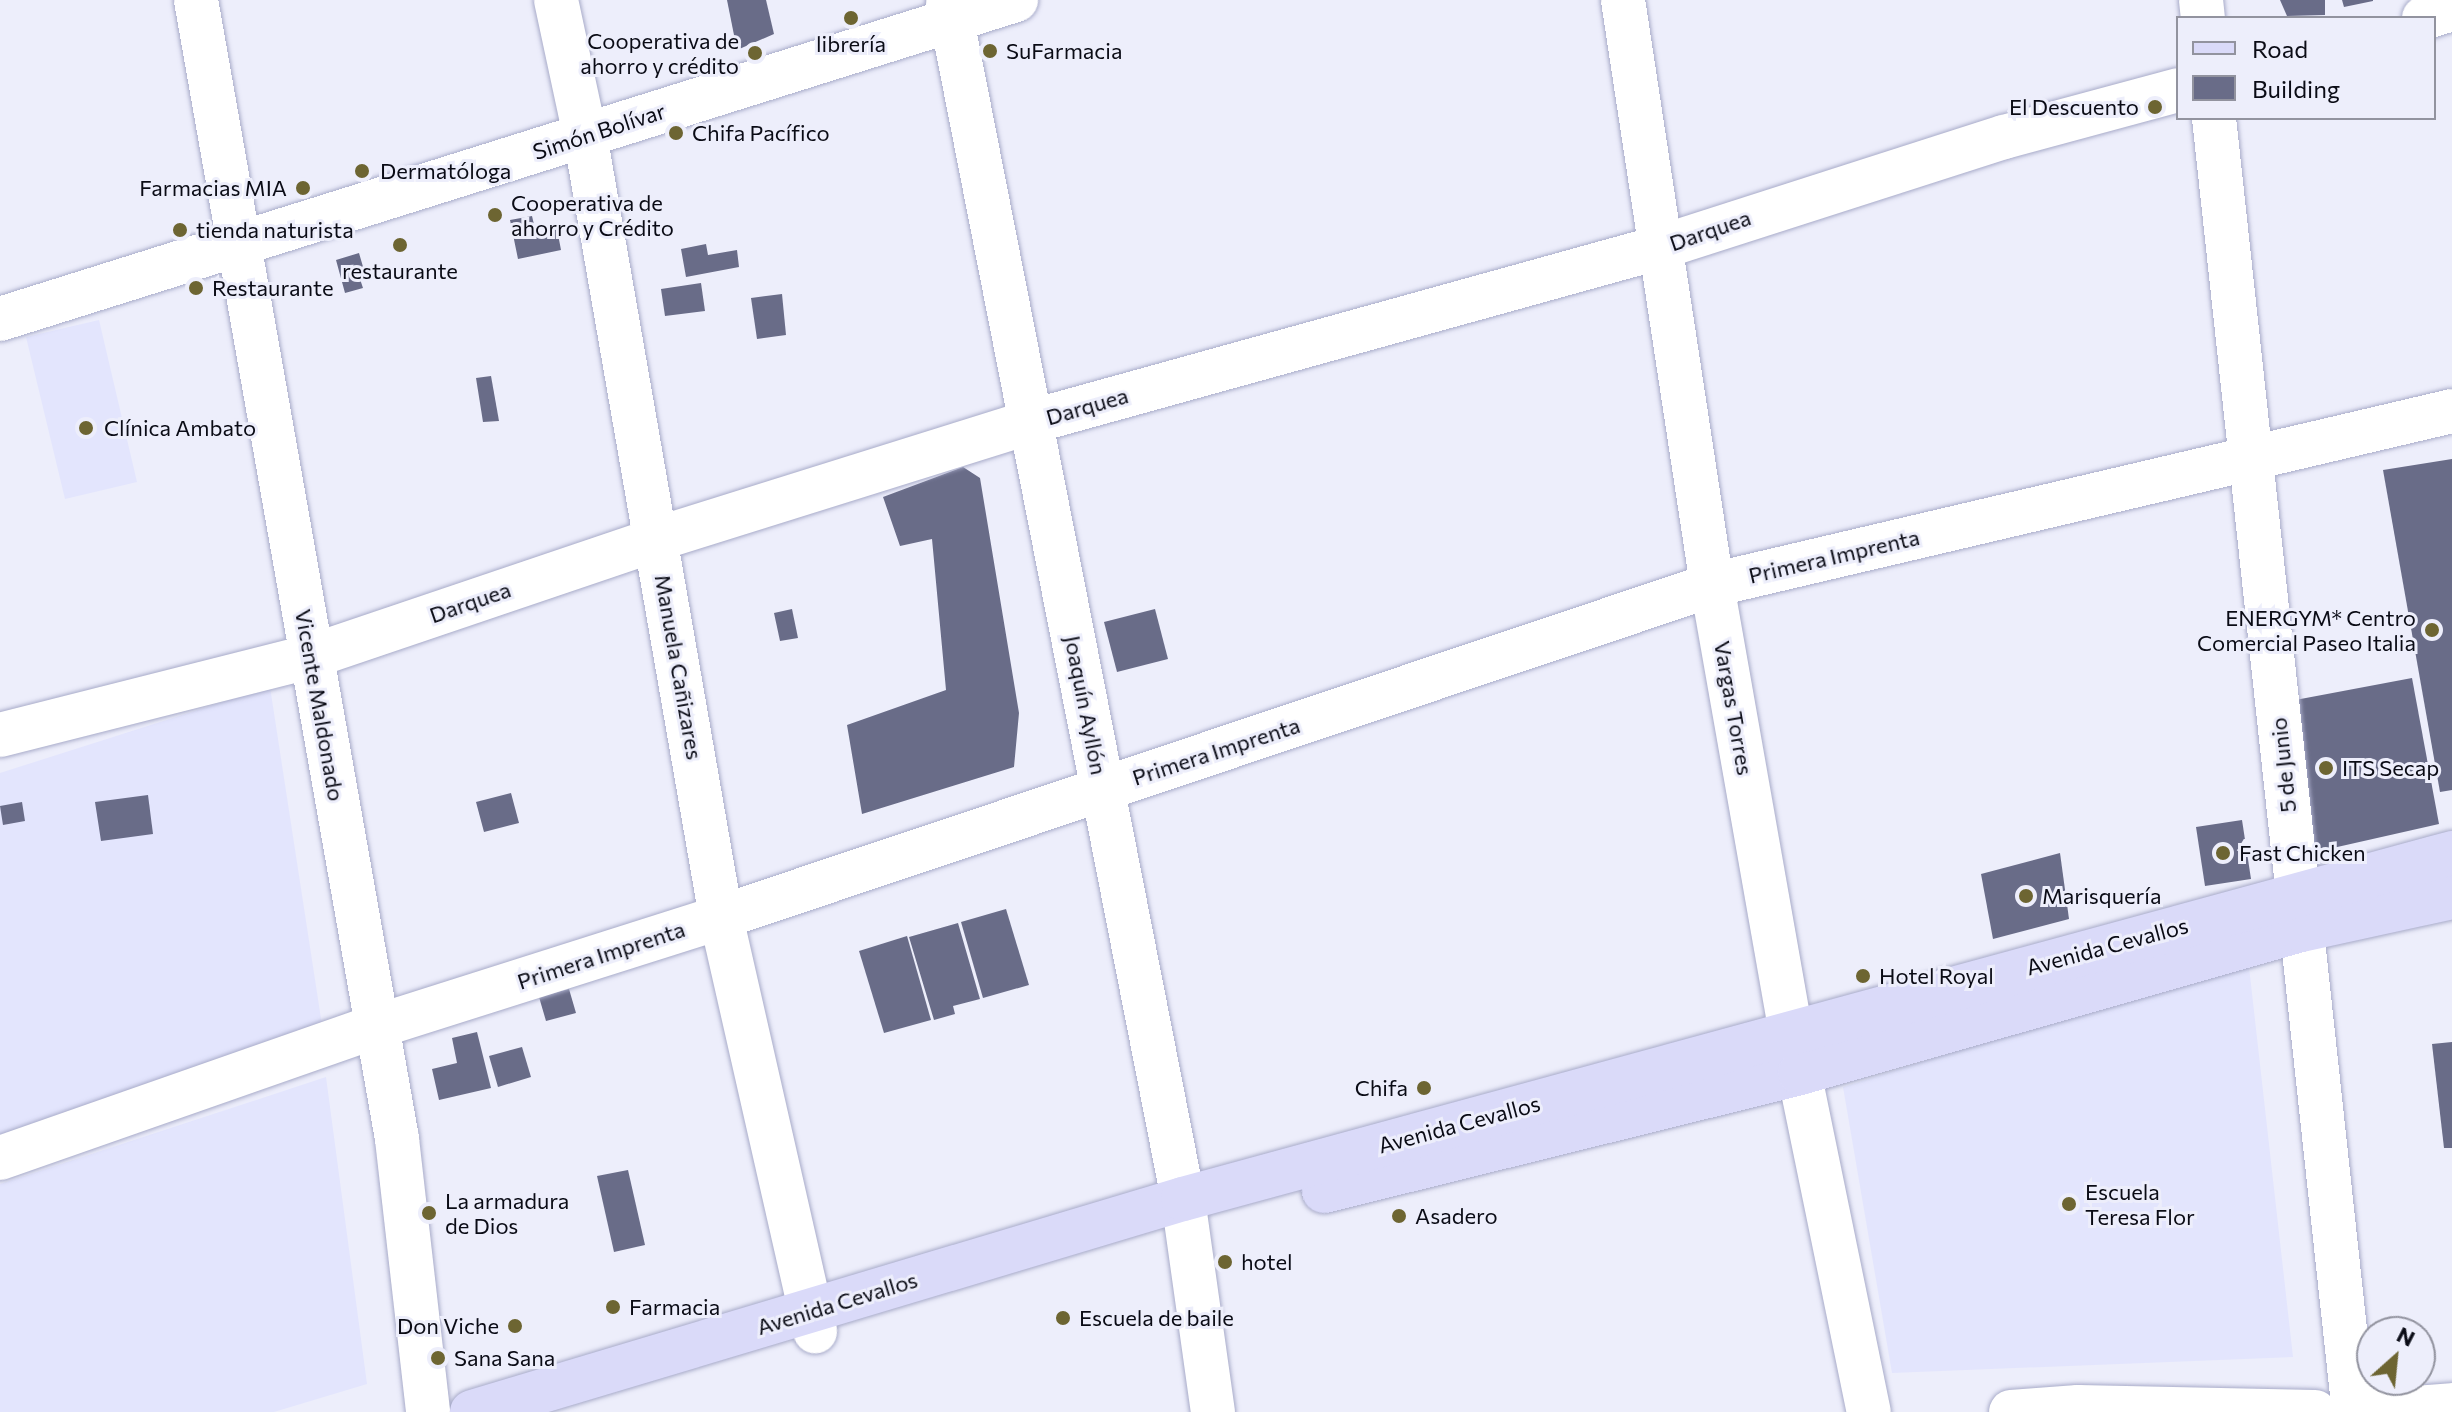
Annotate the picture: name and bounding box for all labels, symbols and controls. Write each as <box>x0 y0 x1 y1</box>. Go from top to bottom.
marker: librería <box>842 9 860 27</box>
legend <box>2176 16 2436 120</box>
place label: Cooperativa de ahorro y crédito <box>580 27 739 78</box>
place label: librería <box>816 31 886 57</box>
text: Road <box>2252 34 2308 63</box>
place label: SuFarmacia <box>1006 38 1122 64</box>
marker: SuFarmacia <box>981 42 999 60</box>
marker: Cooperativa de ahorro y crédito <box>746 44 764 62</box>
text: Building <box>2252 74 2340 103</box>
place label: El Descuento <box>2009 94 2139 120</box>
street label: Simón Bolívar <box>529 97 669 165</box>
marker: El Descuento <box>2146 98 2164 116</box>
place label: Chifa Pacífico <box>692 120 830 146</box>
marker: Chifa Pacífico <box>667 124 685 142</box>
place label: Dermatóloga <box>380 158 511 184</box>
marker: Dermatóloga <box>351 160 373 182</box>
place label: Farmacias MIA <box>139 175 287 201</box>
marker: Farmacias MIA <box>294 179 312 197</box>
place label: Cooperativa de ahorro y Crédito <box>511 189 674 240</box>
street label: Darquea <box>1666 204 1754 256</box>
marker: Cooperativa de ahorro y Crédito <box>486 206 504 224</box>
place label: tienda naturista <box>196 217 354 243</box>
marker: tienda naturista <box>171 221 189 239</box>
marker: restaurante <box>391 236 409 254</box>
place label: restaurante <box>342 258 458 284</box>
place label: Restaurante <box>212 275 334 301</box>
marker: Restaurante <box>187 279 205 297</box>
street label: Darquea <box>1043 382 1131 430</box>
place label: Clínica Ambato <box>104 415 256 441</box>
marker: Clínica Ambato <box>75 417 97 439</box>
street label: Primera Imprenta <box>1746 523 1922 589</box>
street label: Manuela Cañizares <box>650 572 708 762</box>
street label: Darquea <box>426 576 514 628</box>
place label: ENERGYM* Centro Comercial Paseo Italia <box>2197 604 2416 656</box>
street label: Vicente Maldonado <box>290 607 350 803</box>
marker: ENERGYM* Centro Comercial Paseo Italia <box>2423 621 2441 639</box>
street label: Joaquín Ayllón <box>1060 633 1112 777</box>
street label: Vargas Torres <box>1709 639 1759 777</box>
street label: Primera Imprenta <box>1129 711 1303 791</box>
street label: 5 de Junio <box>2265 716 2301 814</box>
place label: ITS Secap <box>2342 755 2439 781</box>
marker: ITS Secap <box>2317 759 2335 777</box>
place label: Fast Chicken <box>2239 840 2366 866</box>
marker: Fast Chicken <box>2214 844 2232 862</box>
place label: Marisquería <box>2042 883 2162 909</box>
marker: Marisquería <box>2017 887 2035 905</box>
street label: Avenida Cevallos <box>2023 912 2191 980</box>
street label: Primera Imprenta <box>514 915 688 995</box>
place label: Hotel Royal <box>1879 963 1994 989</box>
marker: Hotel Royal <box>1854 967 1872 985</box>
place label: Chifa <box>1355 1075 1408 1101</box>
marker: Chifa <box>1415 1079 1433 1097</box>
street label: Avenida Cevallos <box>1375 1090 1543 1158</box>
place label: Escuela Teresa Flor <box>2085 1178 2195 1230</box>
place label: La armadura de Dios <box>445 1187 569 1238</box>
marker: Escuela Teresa Flor <box>2060 1195 2078 1213</box>
place label: Asadero <box>1415 1203 1498 1229</box>
marker: La armadura de Dios <box>420 1204 438 1222</box>
marker: Asadero <box>1390 1207 1408 1225</box>
place label: hotel <box>1241 1249 1293 1275</box>
marker: hotel <box>1216 1253 1234 1271</box>
street label: Avenida Cevallos <box>753 1266 921 1340</box>
place label: Farmacia <box>629 1294 720 1320</box>
marker: Farmacia <box>604 1298 622 1316</box>
place label: Escuela de baile <box>1079 1305 1234 1331</box>
marker: Escuela de baile <box>1054 1309 1072 1327</box>
place label: Don Viche <box>397 1313 499 1339</box>
north arrow <box>2356 1316 2436 1396</box>
marker: Don Viche <box>506 1317 524 1335</box>
text: N <box>2393 1320 2420 1352</box>
place label: Sana Sana <box>454 1345 555 1371</box>
marker: Sana Sana <box>429 1349 447 1367</box>

